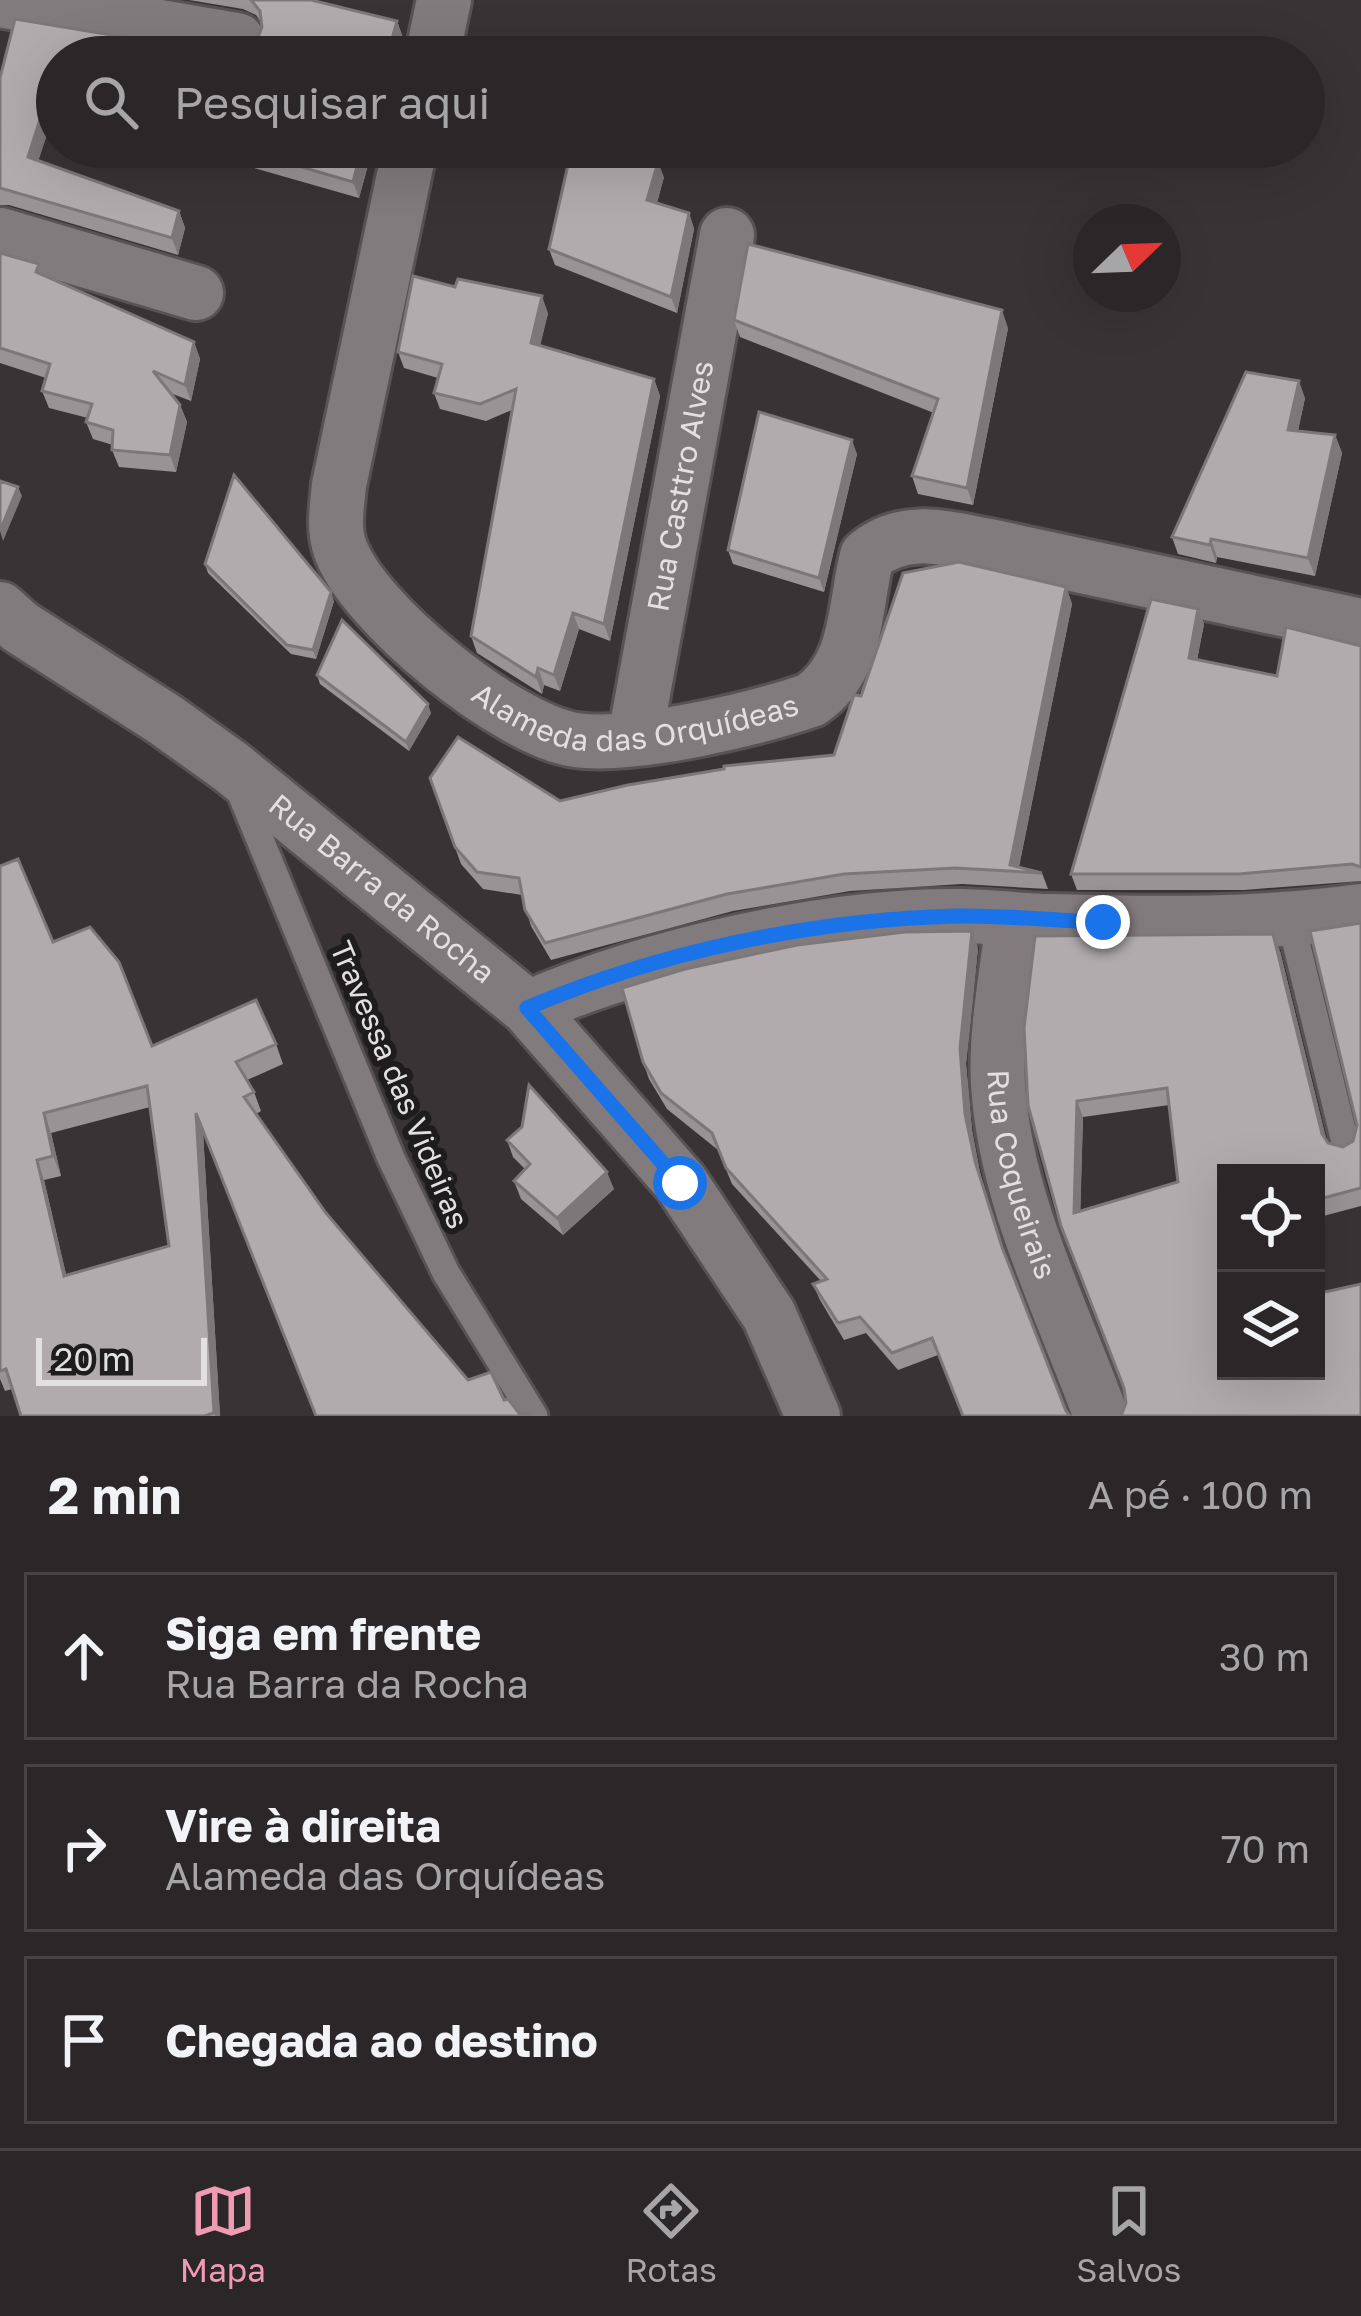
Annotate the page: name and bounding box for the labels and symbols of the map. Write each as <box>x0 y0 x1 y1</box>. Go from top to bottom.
north arrow <box>1073 204 1181 312</box>
street label: Rua Casttro Alves <box>639 358 721 614</box>
street label: Alameda das Orquídeas <box>466 675 803 759</box>
street label: Rua Barra da Rocha <box>262 786 502 990</box>
route end <box>1076 895 1130 949</box>
street label: Travessa das Videiras <box>323 936 477 1234</box>
street label: Rua Coqueirais <box>980 1069 1065 1284</box>
route start <box>653 1156 707 1210</box>
scale bar <box>36 1332 207 1385</box>

